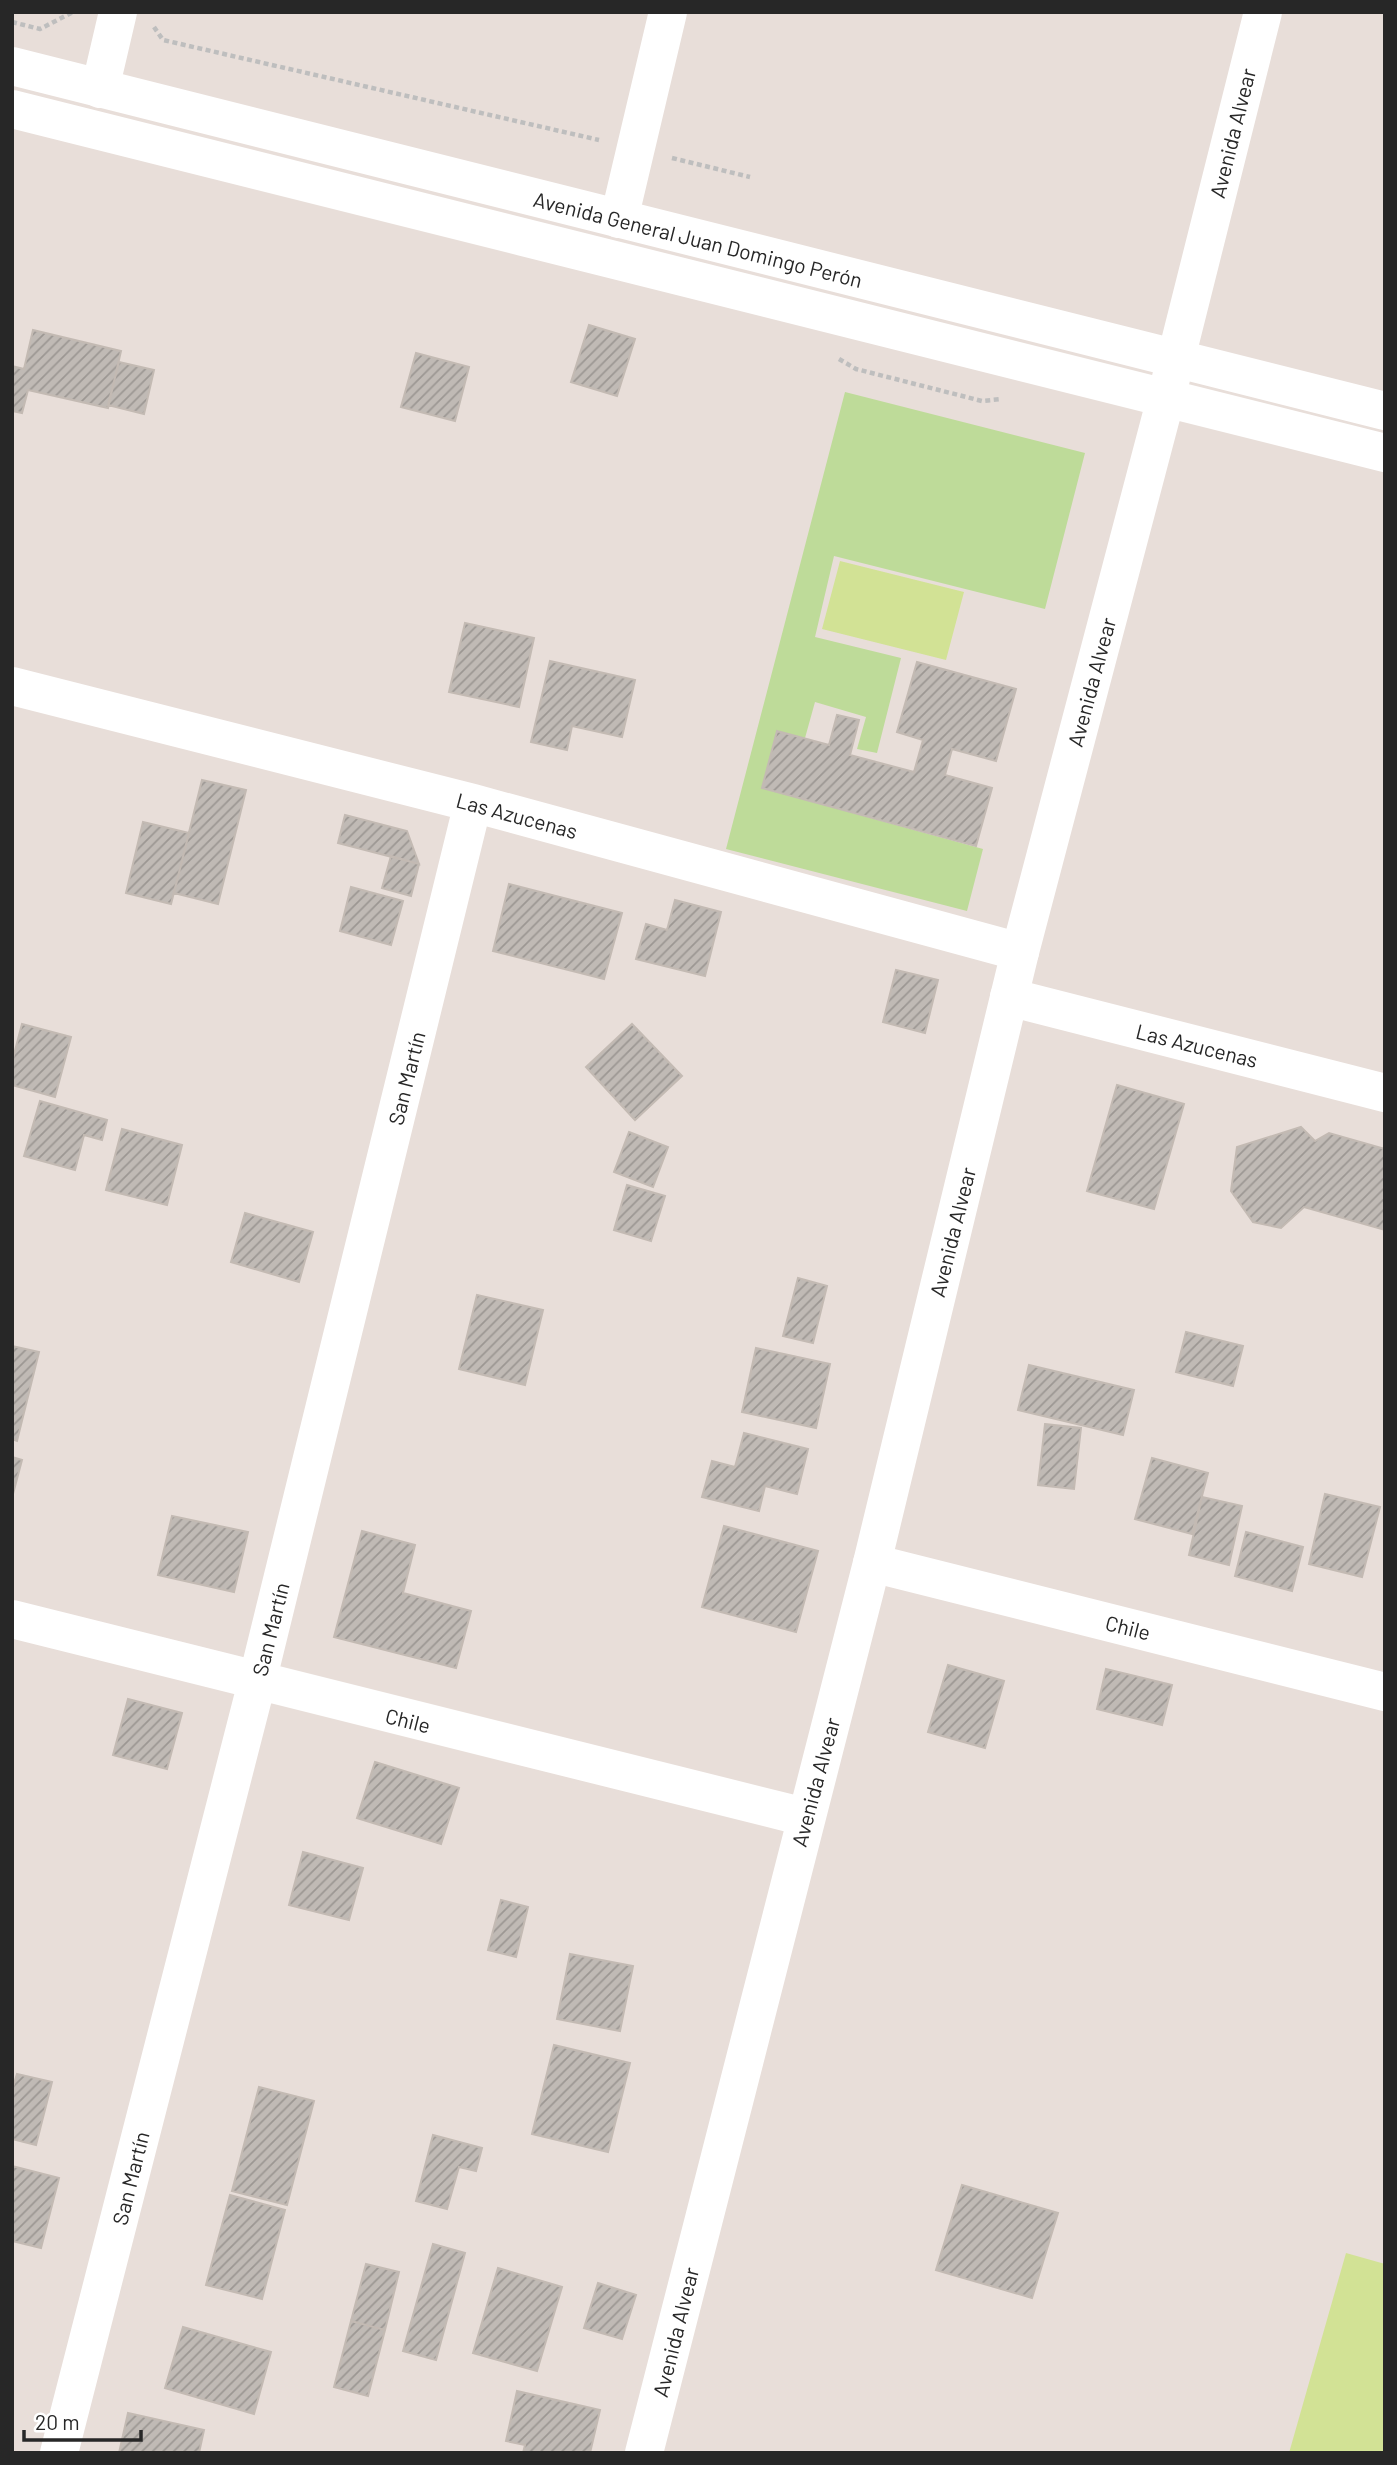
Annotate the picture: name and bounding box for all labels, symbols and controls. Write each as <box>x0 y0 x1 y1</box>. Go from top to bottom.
street label: Avenida Alvear <box>1204 65 1260 200</box>
street label: Avenida General Juan Domingo Perón <box>531 186 865 292</box>
street label: Avenida Alvear <box>1062 614 1120 749</box>
street label: Las Azucenas <box>454 787 580 843</box>
street label: Las Azucenas <box>1134 1018 1260 1072</box>
street label: San Martín <box>382 1029 430 1127</box>
street label: Avenida Alvear <box>924 1164 980 1299</box>
street label: San Martín <box>246 1580 294 1678</box>
street label: Chile <box>1103 1609 1153 1645</box>
street label: Chile <box>383 1702 433 1738</box>
street label: Avenida Alvear <box>786 1714 844 1849</box>
street label: San Martín <box>106 2129 154 2227</box>
street label: Avenida Alvear <box>647 2264 703 2399</box>
scale bar <box>24 2398 142 2442</box>
text: 20 m <box>35 2409 80 2434</box>

